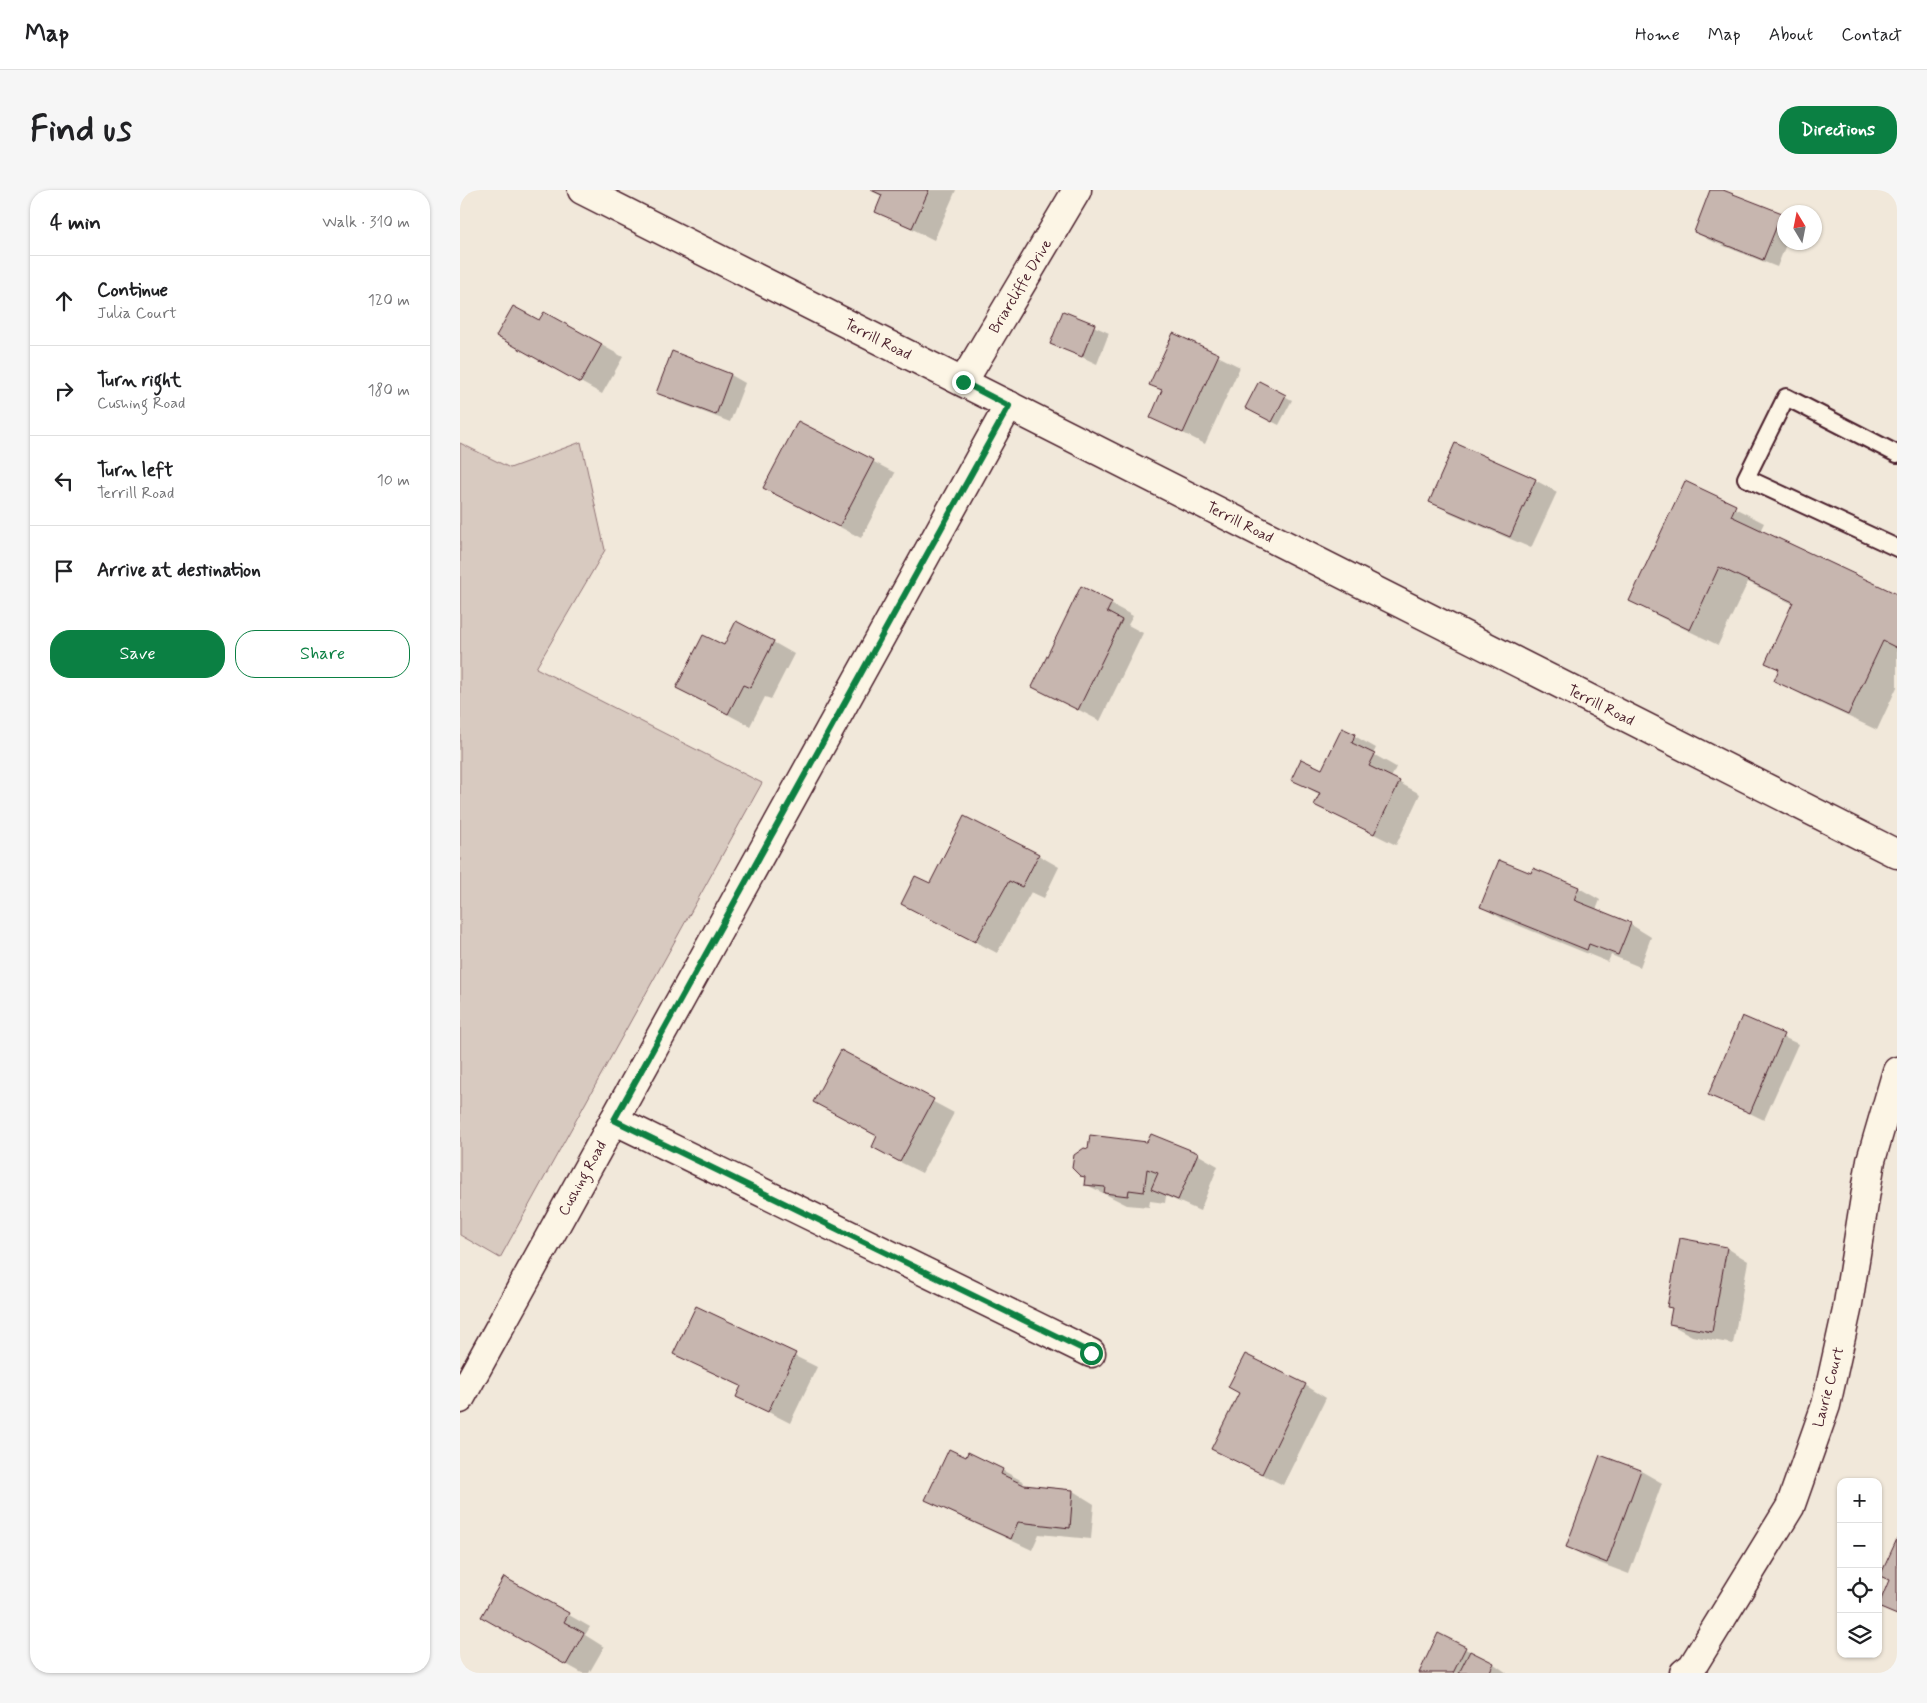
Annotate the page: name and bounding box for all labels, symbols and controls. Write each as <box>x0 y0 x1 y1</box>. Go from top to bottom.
text: Map <box>25 19 69 50</box>
text: Home <box>1635 23 1680 47</box>
text: Map <box>1708 23 1741 47</box>
text: About <box>1769 23 1813 47</box>
text: Contact <box>1841 23 1902 47</box>
button: Directions <box>1779 106 1897 154</box>
text: Find us <box>30 107 132 153</box>
north arrow <box>1777 205 1822 250</box>
text: 4 min <box>50 209 101 237</box>
text: Walk · 310 m <box>322 212 410 233</box>
street label: Briarcliffe Drive <box>985 236 1057 337</box>
text: Continue <box>97 278 168 303</box>
icon: ahead <box>50 287 78 315</box>
text: 120 m <box>368 290 410 311</box>
text: Julia Court <box>97 303 177 324</box>
street label: Terrill Road <box>841 315 914 365</box>
text: Turn right <box>97 368 181 393</box>
route end <box>952 371 975 394</box>
icon: right <box>50 377 78 405</box>
text: 180 m <box>367 380 410 401</box>
text: Cushing Road <box>97 393 185 414</box>
text: Turn left <box>97 458 173 483</box>
icon: left <box>50 467 78 495</box>
text: 10 m <box>377 470 410 491</box>
text: Terrill Road <box>97 483 174 504</box>
street label: Terrill Road <box>1203 498 1276 548</box>
icon: arrive <box>50 557 78 585</box>
text: Arrive at destination <box>97 558 261 583</box>
button: Save <box>50 630 225 678</box>
button: Share <box>235 630 410 678</box>
street label: Terrill Road <box>1564 681 1637 731</box>
street label: Cushing Road <box>554 1137 613 1220</box>
route start <box>1080 1342 1103 1365</box>
street label: Laurie Court <box>1809 1345 1849 1430</box>
map controls <box>1837 1478 1882 1658</box>
button: + <box>1837 1478 1882 1523</box>
button: − <box>1837 1523 1882 1568</box>
button: locate <box>1837 1568 1882 1613</box>
button: layers <box>1837 1613 1882 1658</box>

